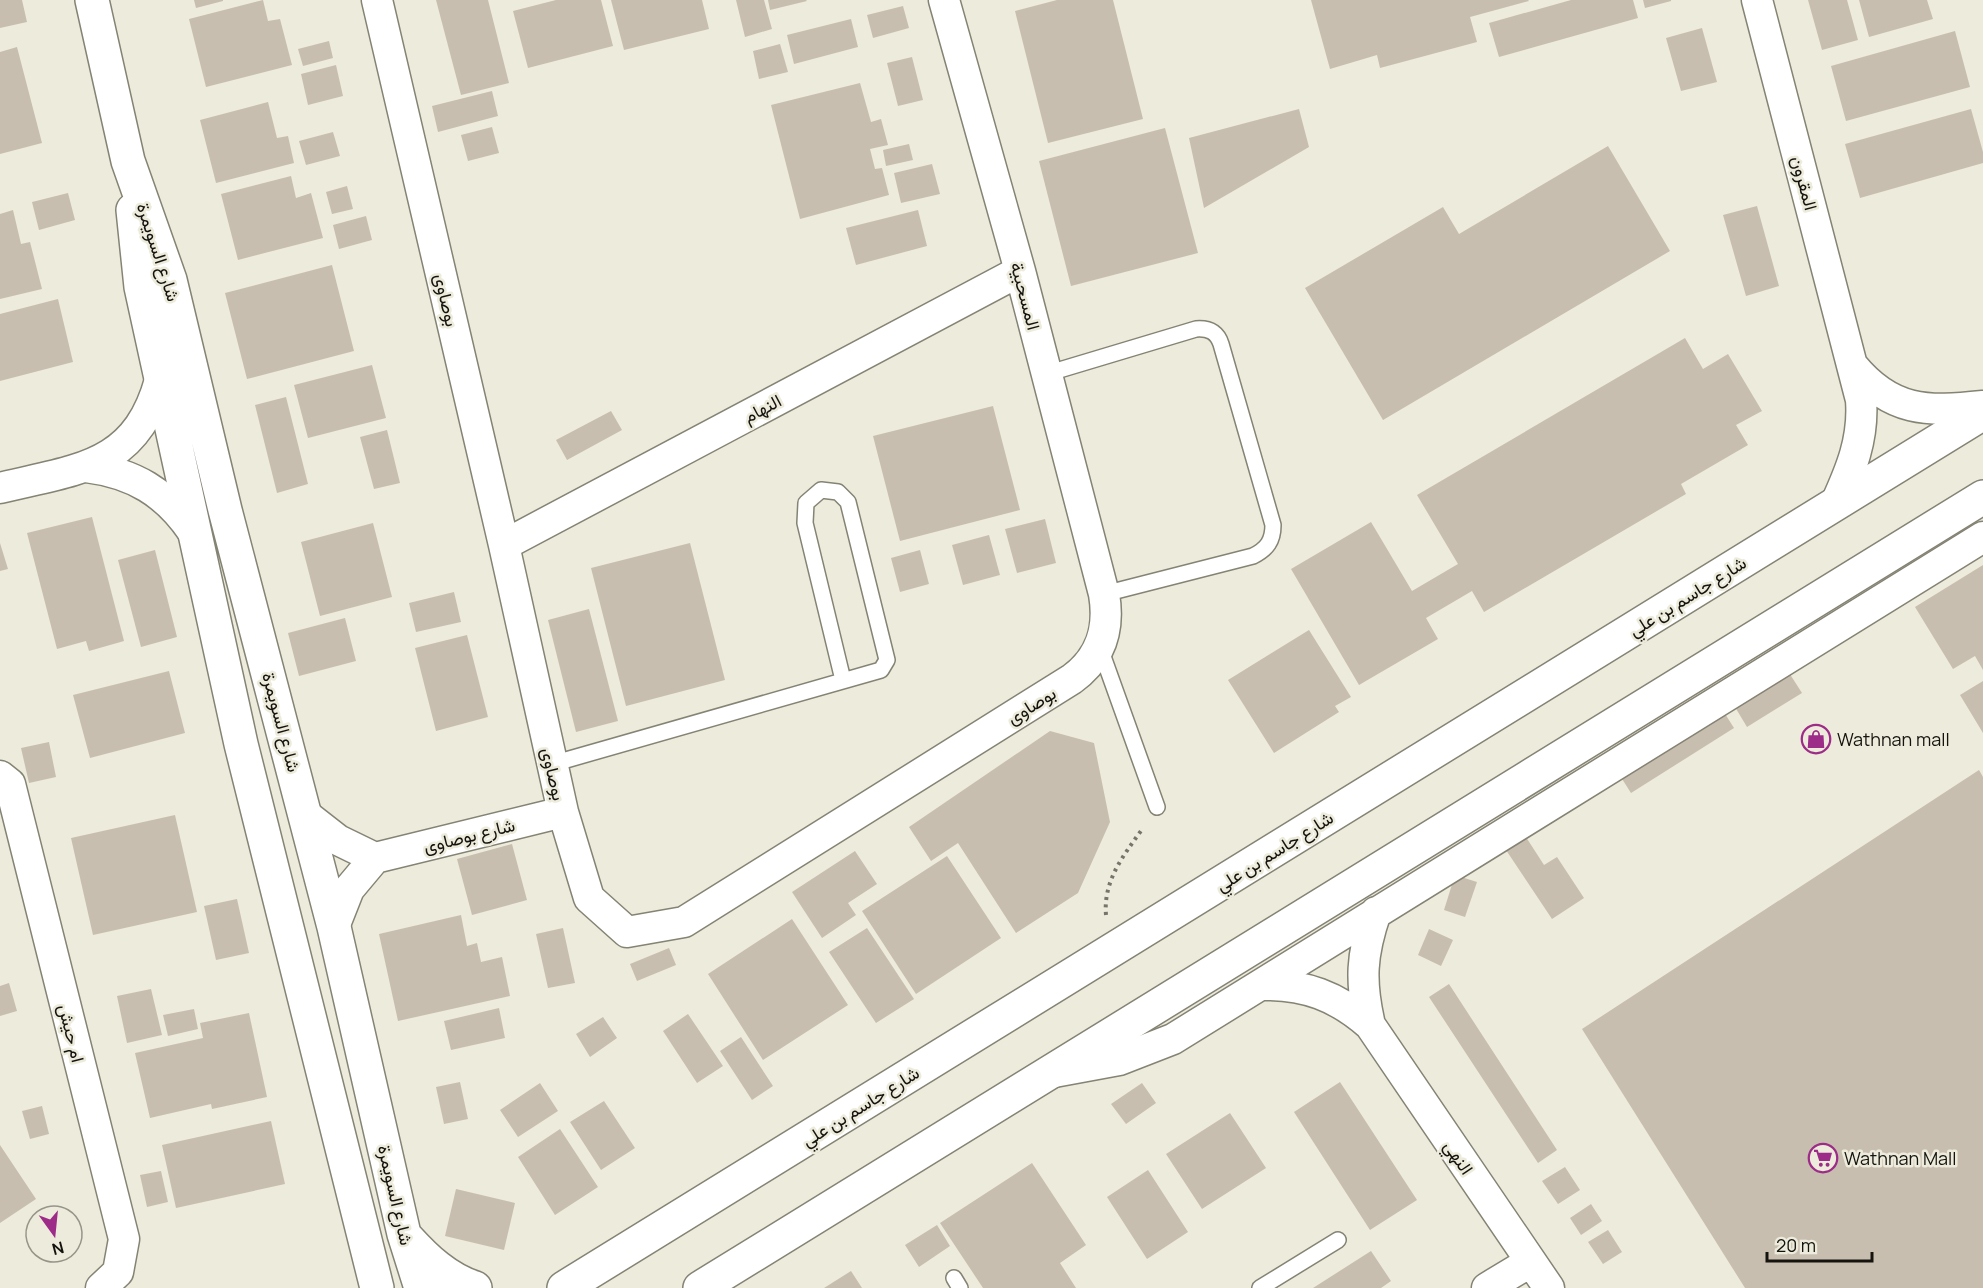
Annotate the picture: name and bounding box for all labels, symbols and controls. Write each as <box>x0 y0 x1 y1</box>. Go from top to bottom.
street label: المقرون <box>1786 153 1824 213</box>
street label: شارع السويمرة <box>131 200 186 305</box>
street label: المسحبية <box>1005 259 1047 333</box>
street label: بوصاوى <box>429 271 465 329</box>
street label: النهام <box>739 388 786 429</box>
street label: شارع جاسم بن علي <box>1624 550 1752 645</box>
street label: شارع السويمرة <box>256 670 307 775</box>
street label: بوصاوى <box>1002 681 1060 729</box>
shop icon: Wathnan mall <box>1800 723 1832 755</box>
place label: Wathnan mall <box>1837 727 1950 751</box>
street label: بوصاوى <box>536 745 572 803</box>
street label: شارع جاسم بن علي <box>1211 805 1339 900</box>
street label: شارع بوصاوى <box>421 812 518 859</box>
street label: ام حيش <box>52 1001 91 1065</box>
street label: شارع جاسم بن علي <box>797 1060 925 1155</box>
street label: النهي <box>1435 1135 1479 1181</box>
street label: شارع السويمرة <box>372 1142 419 1248</box>
supermarket icon: Wathnan Mall <box>1807 1142 1839 1174</box>
place label: Wathnan Mall <box>1844 1146 1956 1170</box>
north arrow <box>24 1204 84 1264</box>
scale bar <box>1767 1225 1872 1263</box>
text: 20 m <box>1776 1233 1816 1257</box>
text: N <box>49 1236 66 1261</box>

